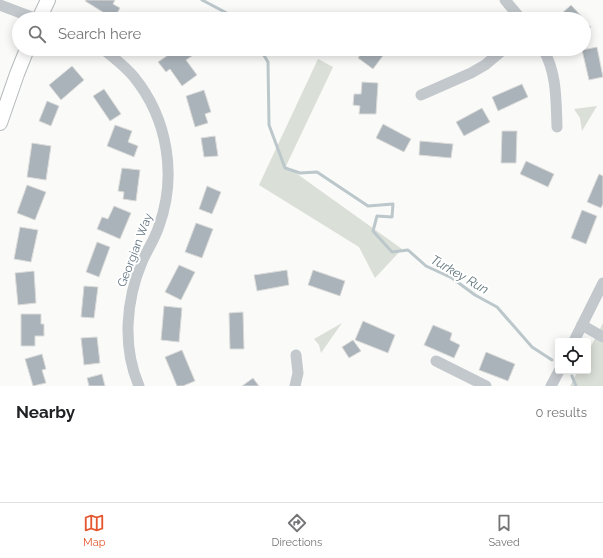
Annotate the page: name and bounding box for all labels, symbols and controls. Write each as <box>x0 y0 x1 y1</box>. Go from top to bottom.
search box <box>12 12 591 56</box>
icon: search <box>26 23 48 45</box>
text: Search here <box>58 25 141 43</box>
street label: Georgian Way <box>115 211 156 289</box>
water label: Turkey Run <box>428 252 491 297</box>
map controls <box>555 338 591 374</box>
button: locate <box>555 338 591 374</box>
text: Nearby <box>16 402 75 422</box>
text: 0 results <box>536 405 587 420</box>
tab: Map <box>83 512 105 549</box>
tab: Directions <box>272 512 322 549</box>
tab: Saved <box>488 512 520 549</box>

